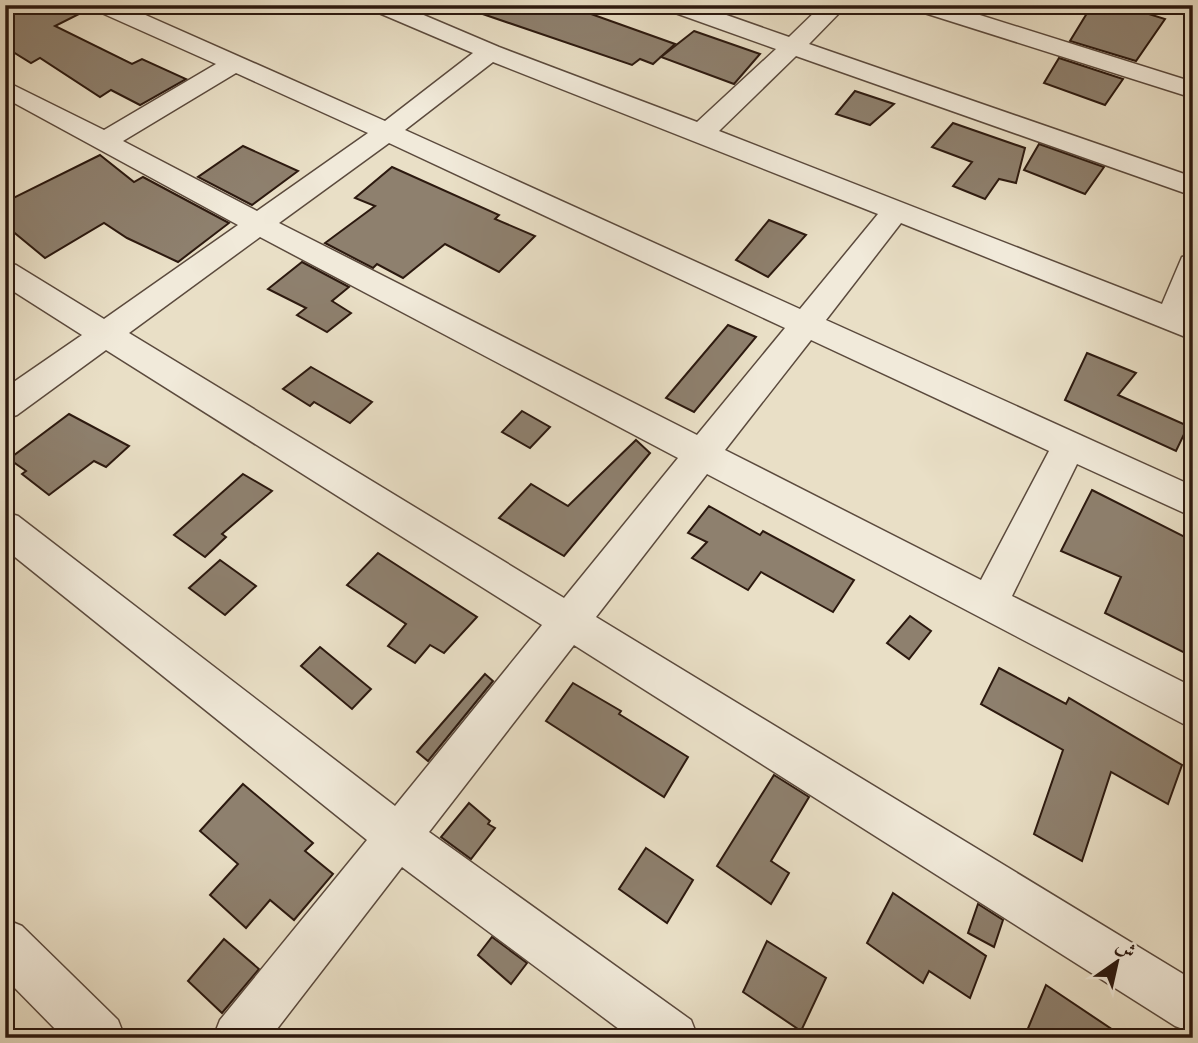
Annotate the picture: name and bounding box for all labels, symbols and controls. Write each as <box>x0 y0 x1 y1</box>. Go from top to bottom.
north arrow <box>1082 928 1152 998</box>
text: ش <box>1110 934 1140 966</box>

